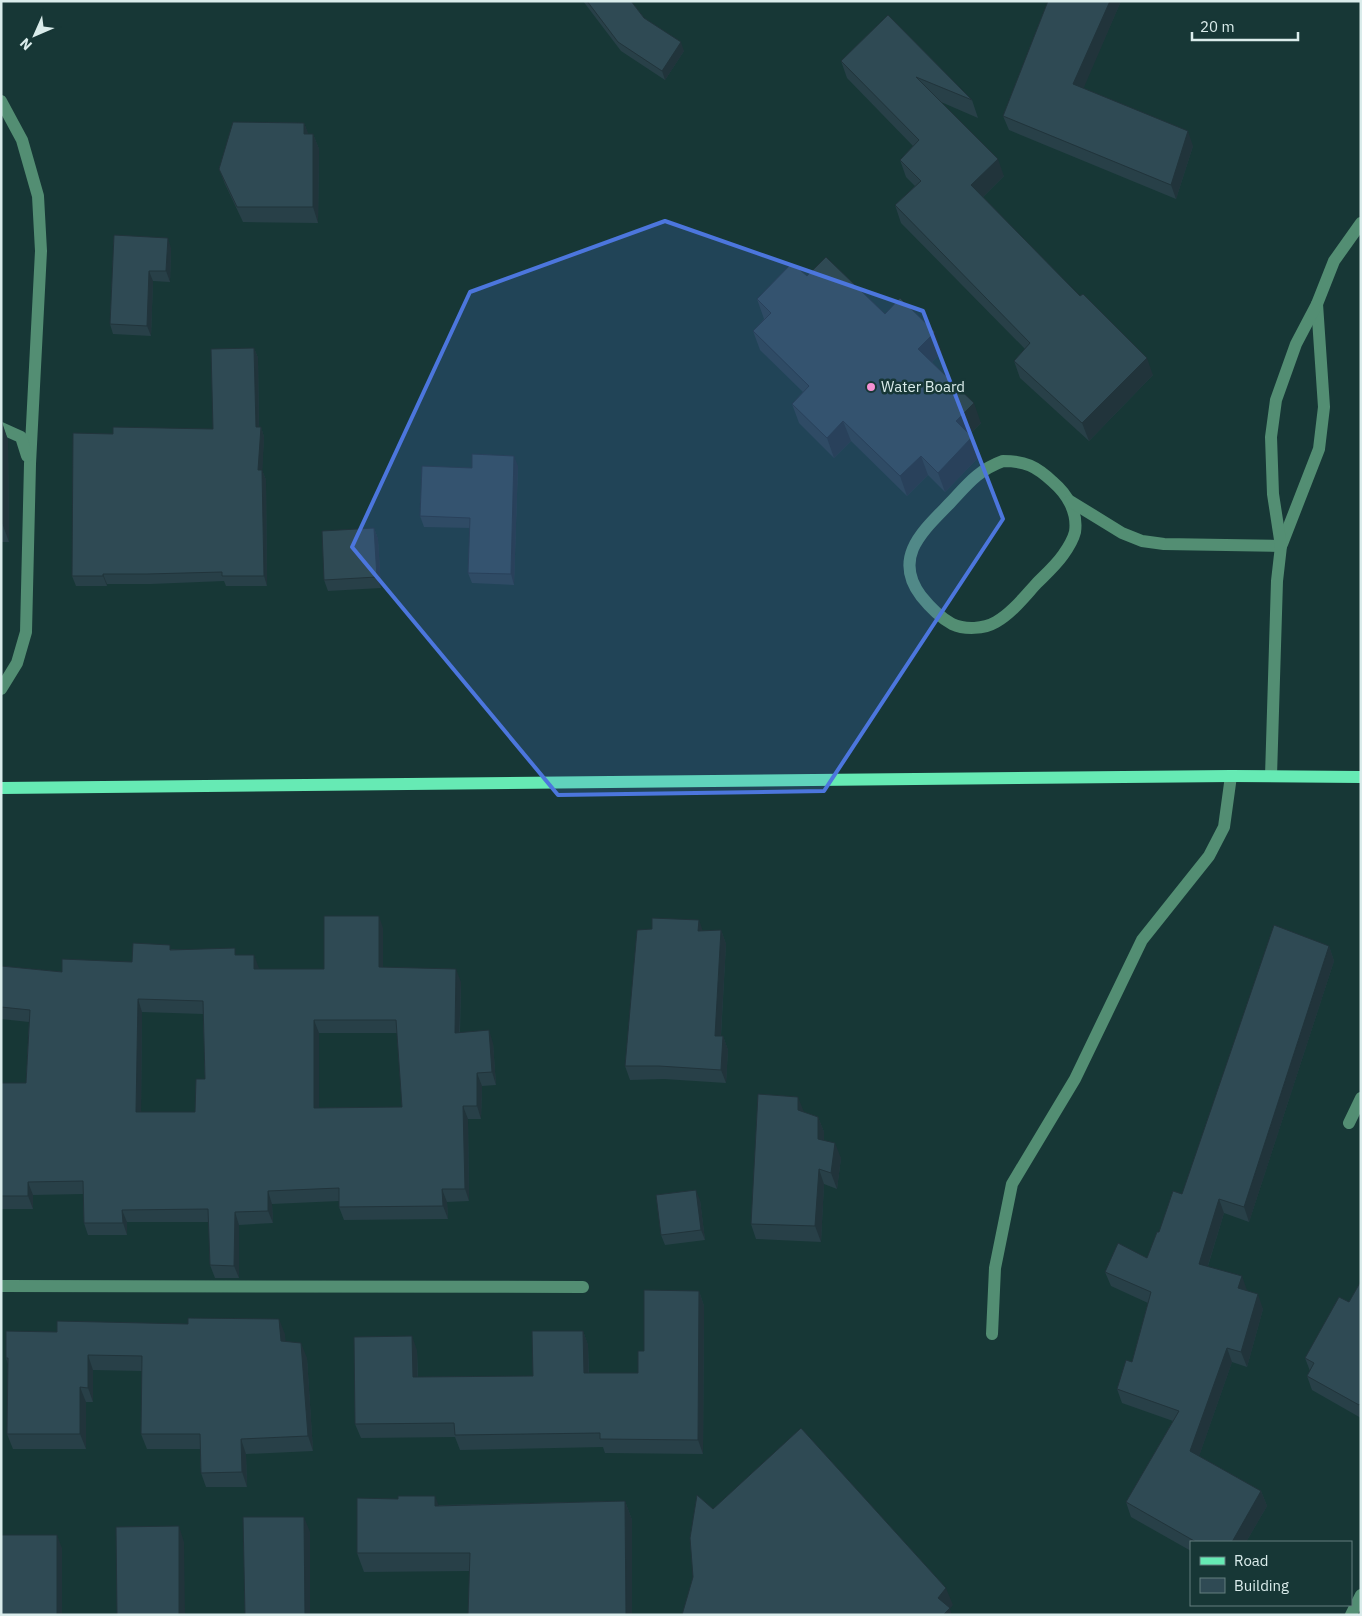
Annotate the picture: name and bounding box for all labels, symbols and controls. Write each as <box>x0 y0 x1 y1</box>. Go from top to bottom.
north arrow <box>10 10 60 60</box>
scale bar <box>1192 10 1298 42</box>
text: 20 m <box>1200 17 1235 36</box>
text: N <box>16 34 36 54</box>
place label: Water Board <box>881 377 965 396</box>
marker: Water Board <box>865 381 877 393</box>
legend <box>1190 1541 1352 1606</box>
text: Road <box>1234 1551 1269 1570</box>
text: Building <box>1234 1576 1289 1595</box>

